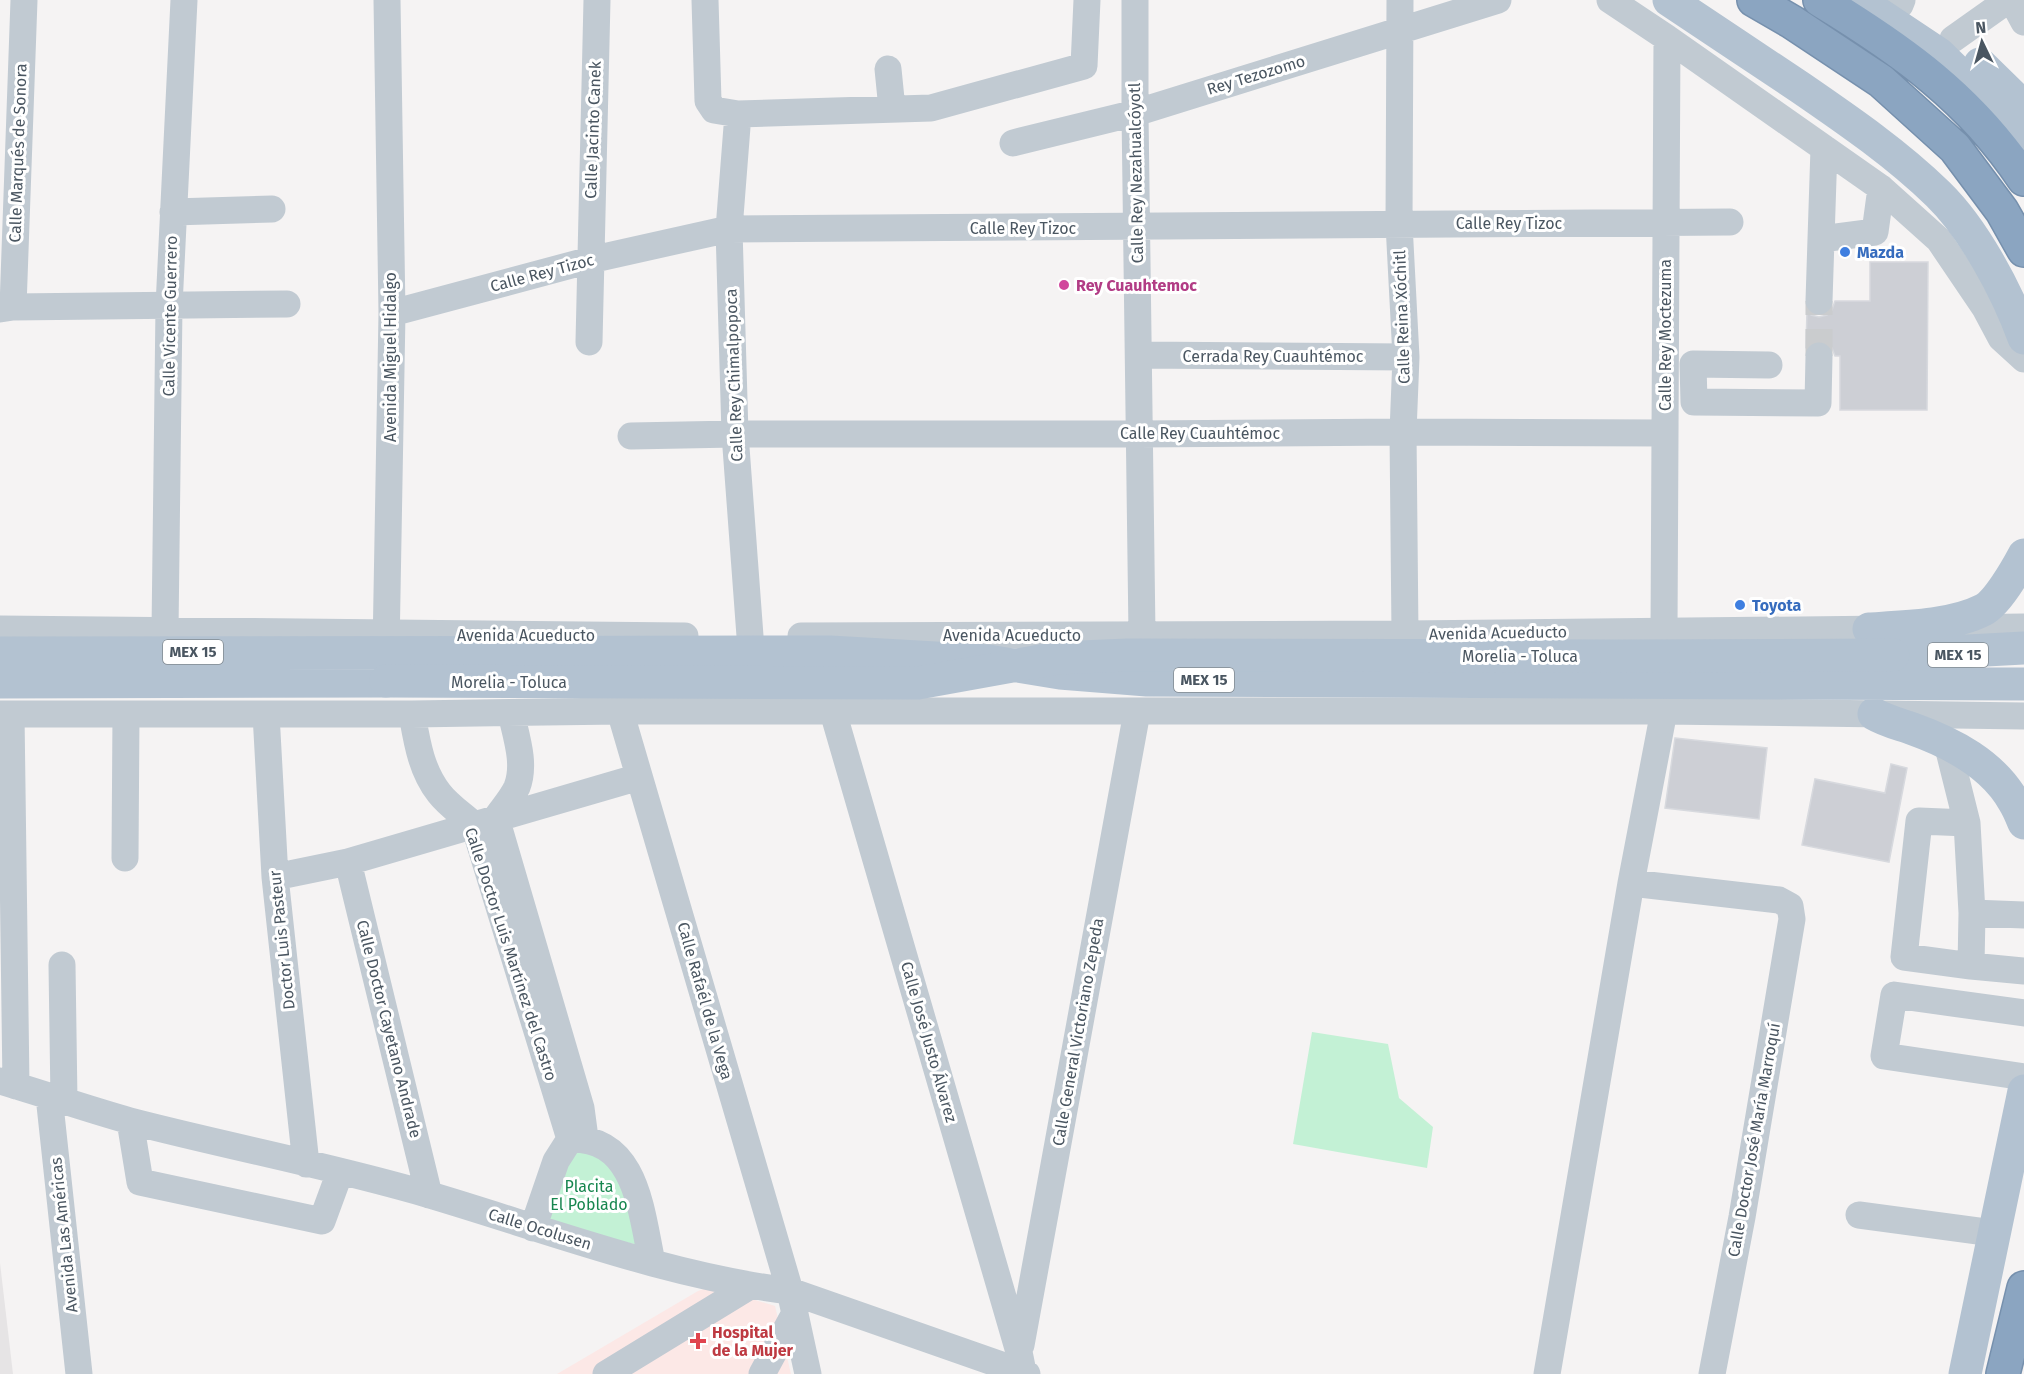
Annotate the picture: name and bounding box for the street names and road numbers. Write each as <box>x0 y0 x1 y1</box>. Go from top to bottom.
street label: Rey Tezozomo <box>1205 51 1307 99</box>
street label: Calle Jacinto Canek <box>581 60 605 199</box>
street label: Calle Marqués de Sonora <box>5 63 31 243</box>
street label: Calle Rey Nezahualcóyotl <box>1125 82 1147 264</box>
street label: Calle Rey Tizoc <box>1456 214 1563 233</box>
street label: Calle Rey Tizoc <box>970 219 1077 238</box>
street label: Calle Vicente Guerrero <box>159 235 181 397</box>
street label: Calle Reina Xóchitl <box>1390 249 1414 384</box>
street label: Calle Rey Tizoc <box>488 250 596 296</box>
street label: Calle Rey Moctezuma <box>1656 259 1675 411</box>
street label: Avenida Miguel Hidalgo <box>381 272 400 442</box>
street label: Calle Rey Chimalpopoca <box>721 288 747 462</box>
street label: Cerrada Rey Cuauhtémoc <box>1183 347 1364 366</box>
street label: Calle Rey Cuauhtémoc <box>1120 424 1280 443</box>
street label: Avenida Acueducto <box>1429 622 1567 644</box>
street label: Avenida Acueducto <box>457 626 595 645</box>
street label: Avenida Acueducto <box>943 626 1081 645</box>
road number: MEX 15 <box>163 640 223 664</box>
road number: MEX 15 <box>1928 643 1988 667</box>
street label: Morelia - Toluca <box>1462 647 1578 666</box>
road number: MEX 15 <box>1174 668 1234 692</box>
street label: Morelia - Toluca <box>451 673 567 692</box>
street label: Calle Doctor Luis Martínez del Castro <box>461 825 561 1083</box>
street label: Doctor Luis Pasteur <box>265 869 299 1011</box>
street label: Calle General Victoriano Zepeda <box>1049 917 1107 1147</box>
street label: Calle Doctor Cayetano Andrade <box>353 918 425 1140</box>
street label: Calle Rafaél de la Vega <box>673 920 737 1082</box>
street label: Calle José Justo Álvarez <box>897 959 962 1125</box>
street label: Calle Doctor José María Marroquí <box>1724 1021 1784 1259</box>
street label: Avenida Las Américas <box>46 1156 82 1314</box>
street label: Calle Ocolusen <box>486 1204 594 1254</box>

